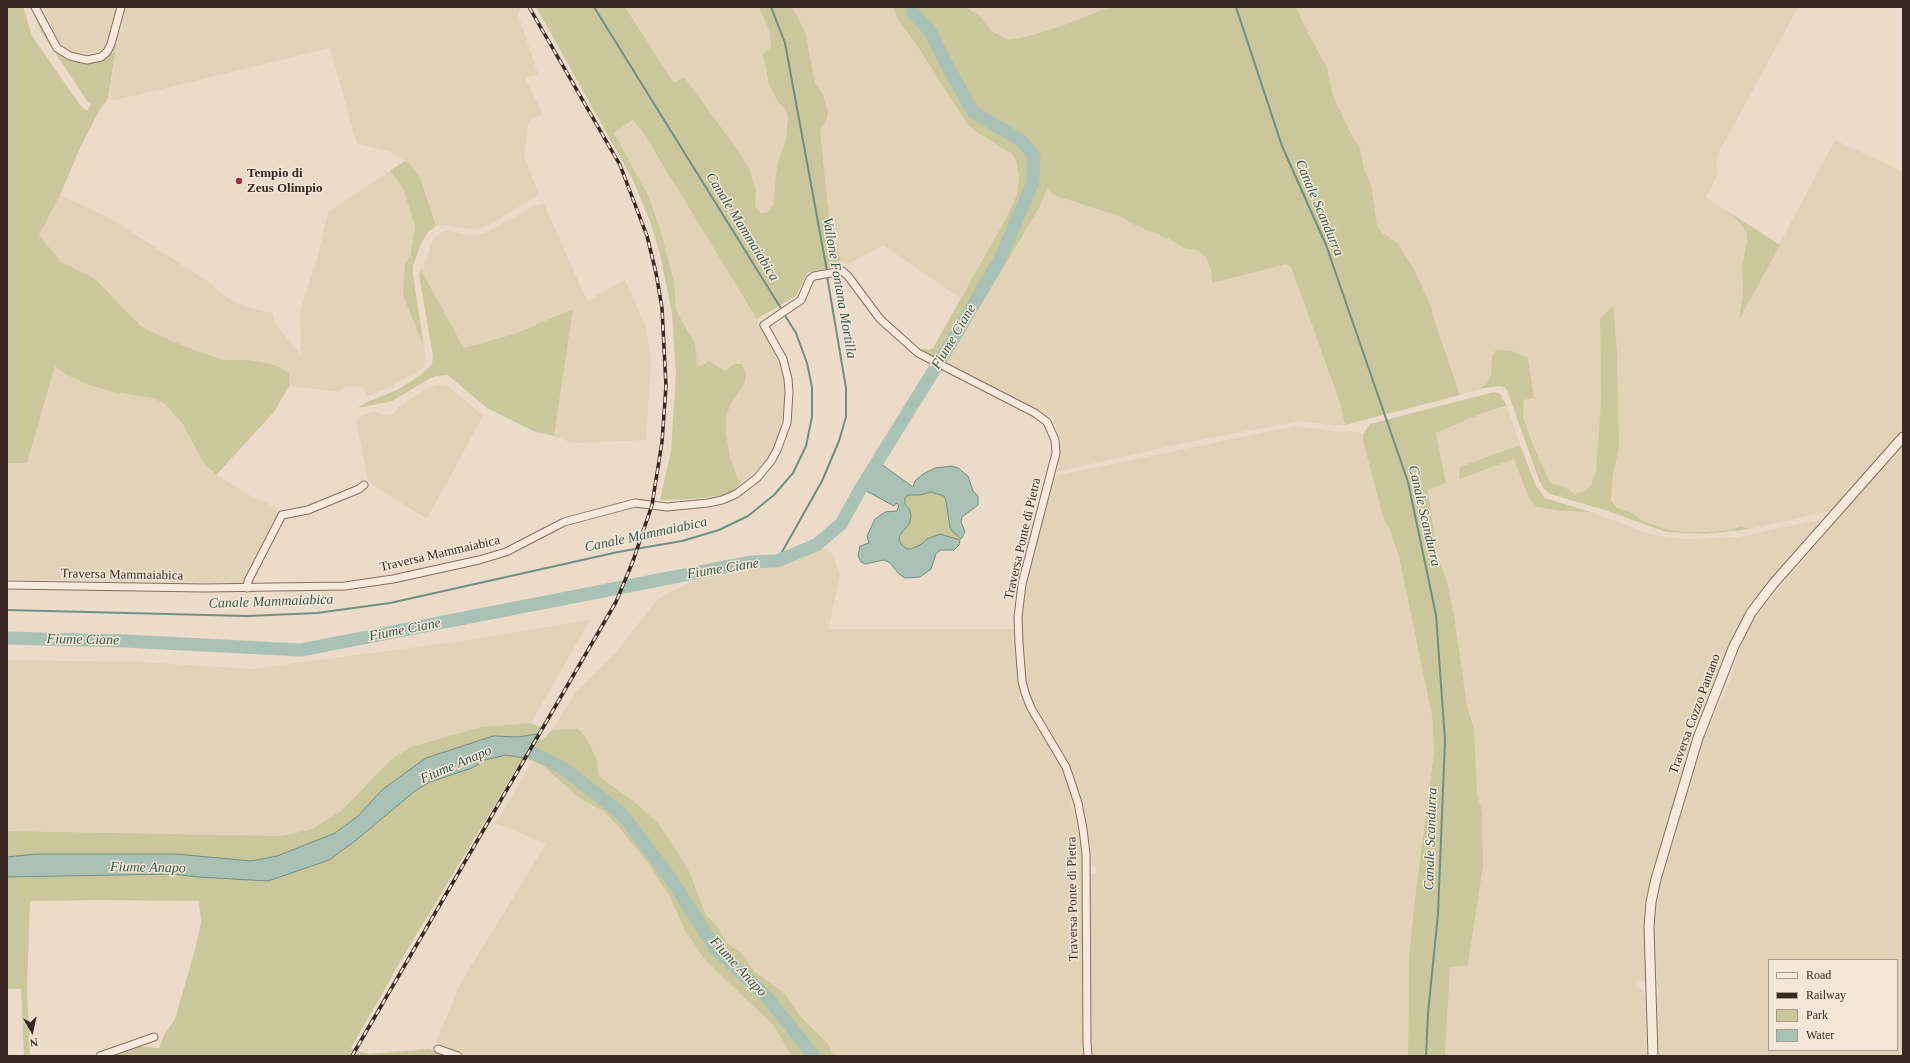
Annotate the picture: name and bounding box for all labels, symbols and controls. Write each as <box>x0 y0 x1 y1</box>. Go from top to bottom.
water label: Canale Scandurra <box>1291 157 1347 259</box>
place label: Tempio di Zeus Olimpio <box>247 166 322 197</box>
water label: Canale Mammaiabica <box>702 170 782 284</box>
marker: Tempio di Zeus Olimpio <box>234 176 244 186</box>
water label: Vallone Fontana Mortilla <box>818 216 860 360</box>
water label: Fiume Ciane <box>928 302 980 372</box>
water label: Canale Scandurra <box>1404 464 1444 568</box>
street label: Traversa Ponte di Pietra <box>1001 476 1045 602</box>
water label: Canale Mammaiabica <box>583 514 709 556</box>
street label: Traversa Mammaiabica <box>379 533 501 575</box>
water label: Fiume Ciane <box>686 555 760 583</box>
street label: Traversa Mammaiabica <box>61 566 183 584</box>
water label: Canale Mammaiabica <box>208 591 334 613</box>
water label: Fiume Ciane <box>368 615 442 645</box>
water label: Fiume Ciane <box>47 631 119 649</box>
street label: Traversa Cozzo Pantano <box>1666 652 1724 776</box>
water label: Fiume Anapo <box>418 742 494 788</box>
water label: Canale Scandurra <box>1421 787 1441 891</box>
street label: Traversa Ponte di Pietra <box>1064 836 1082 962</box>
water label: Fiume Anapo <box>110 859 186 877</box>
water label: Fiume Anapo <box>706 934 770 1000</box>
legend <box>1768 959 1898 1051</box>
text: Road <box>1806 968 1831 982</box>
text: Railway <box>1806 988 1846 1002</box>
text: Park <box>1806 1008 1828 1022</box>
north arrow <box>12 1011 52 1051</box>
text: Water <box>1806 1028 1834 1042</box>
text: N <box>29 1036 39 1049</box>

